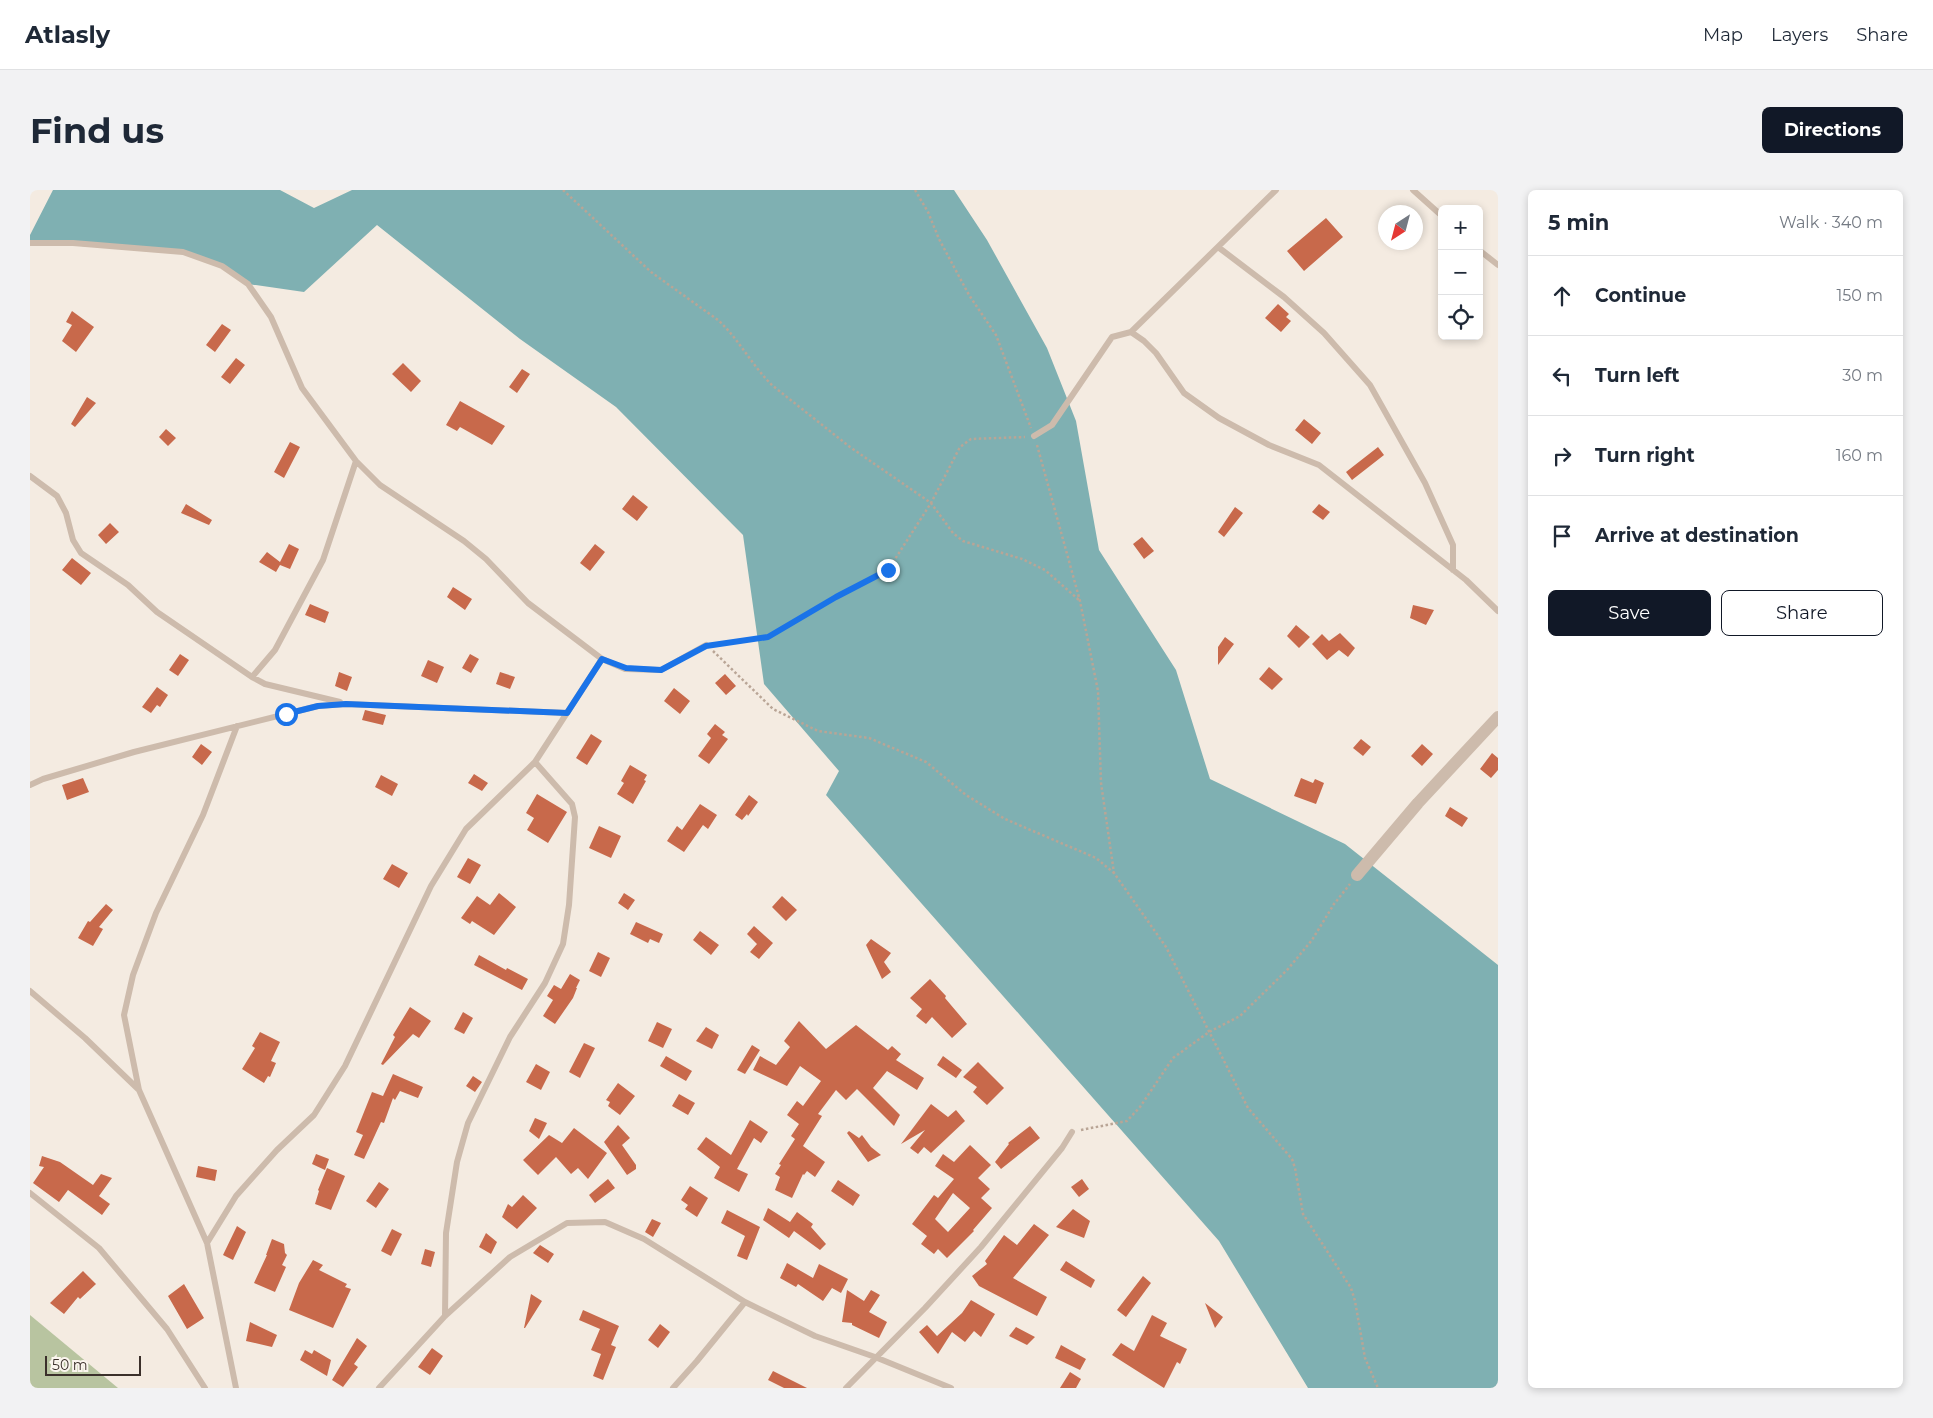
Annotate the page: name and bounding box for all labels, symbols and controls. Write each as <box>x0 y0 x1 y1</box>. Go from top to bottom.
text: Atlasly <box>25 20 110 49</box>
text: Map <box>1703 24 1743 46</box>
text: Layers <box>1771 24 1828 46</box>
text: Share <box>1856 24 1908 46</box>
button: Directions <box>1762 107 1903 153</box>
text: Find us <box>30 109 164 152</box>
north arrow <box>1378 205 1423 250</box>
map controls <box>1438 205 1483 340</box>
button: + <box>1438 205 1483 250</box>
text: 5 min <box>1548 210 1609 235</box>
text: Walk · 340 m <box>1779 213 1883 232</box>
button: − <box>1438 250 1483 295</box>
icon: ahead <box>1548 282 1576 310</box>
text: Continue <box>1595 284 1686 307</box>
text: 150 m <box>1836 286 1883 305</box>
button: locate <box>1438 295 1483 340</box>
icon: left <box>1548 362 1576 390</box>
text: Turn left <box>1595 364 1680 387</box>
text: 30 m <box>1842 366 1883 385</box>
icon: right <box>1548 442 1576 470</box>
text: Turn right <box>1595 444 1695 467</box>
text: 160 m <box>1836 446 1883 465</box>
icon: arrive <box>1548 522 1576 550</box>
text: Arrive at destination <box>1595 524 1799 547</box>
route end <box>877 559 900 582</box>
button: Save <box>1548 590 1711 636</box>
button: Share <box>1721 590 1883 636</box>
route start <box>275 703 298 726</box>
scale bar <box>45 1353 141 1376</box>
text: 50 m <box>52 1356 88 1374</box>

